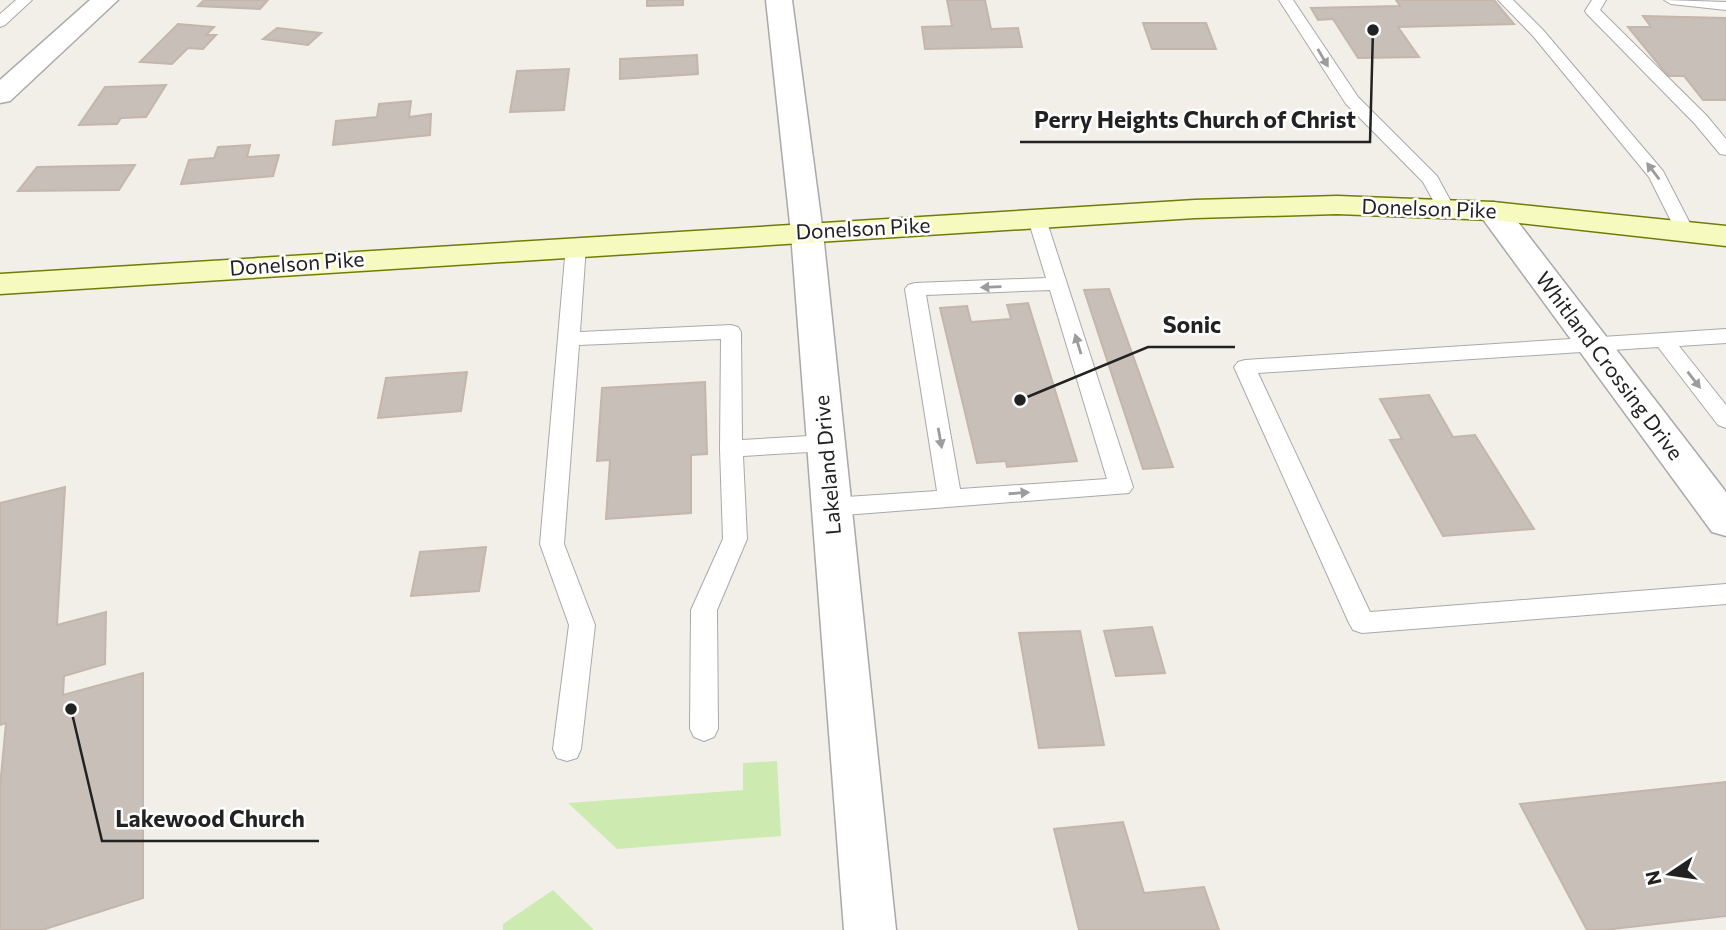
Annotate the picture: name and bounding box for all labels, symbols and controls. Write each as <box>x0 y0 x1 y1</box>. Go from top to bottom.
one-way arrow <box>1317 48 1329 67</box>
callout: Perry Heights Church of Christ <box>1020 98 1370 142</box>
text: Perry Heights Church of Christ <box>1034 105 1356 133</box>
one-way arrow <box>1646 162 1660 181</box>
street label: Donelson Pike <box>1361 193 1497 222</box>
street label: Donelson Pike <box>795 211 931 244</box>
street label: Donelson Pike <box>229 245 365 280</box>
street label: Whitland Crossing Drive <box>1531 266 1689 464</box>
one-way arrow <box>980 281 1002 292</box>
callout: Sonic <box>1148 303 1235 347</box>
text: Sonic <box>1163 310 1221 338</box>
one-way arrow <box>1072 334 1082 355</box>
one-way arrow <box>1687 370 1702 388</box>
street label: Lakeland Drive <box>808 394 845 536</box>
one-way arrow <box>935 427 946 449</box>
one-way arrow <box>1008 488 1030 499</box>
callout: Lakewood Church <box>102 797 319 841</box>
text: Lakewood Church <box>115 804 305 832</box>
north arrow <box>1635 839 1705 909</box>
text: N <box>1640 868 1666 887</box>

